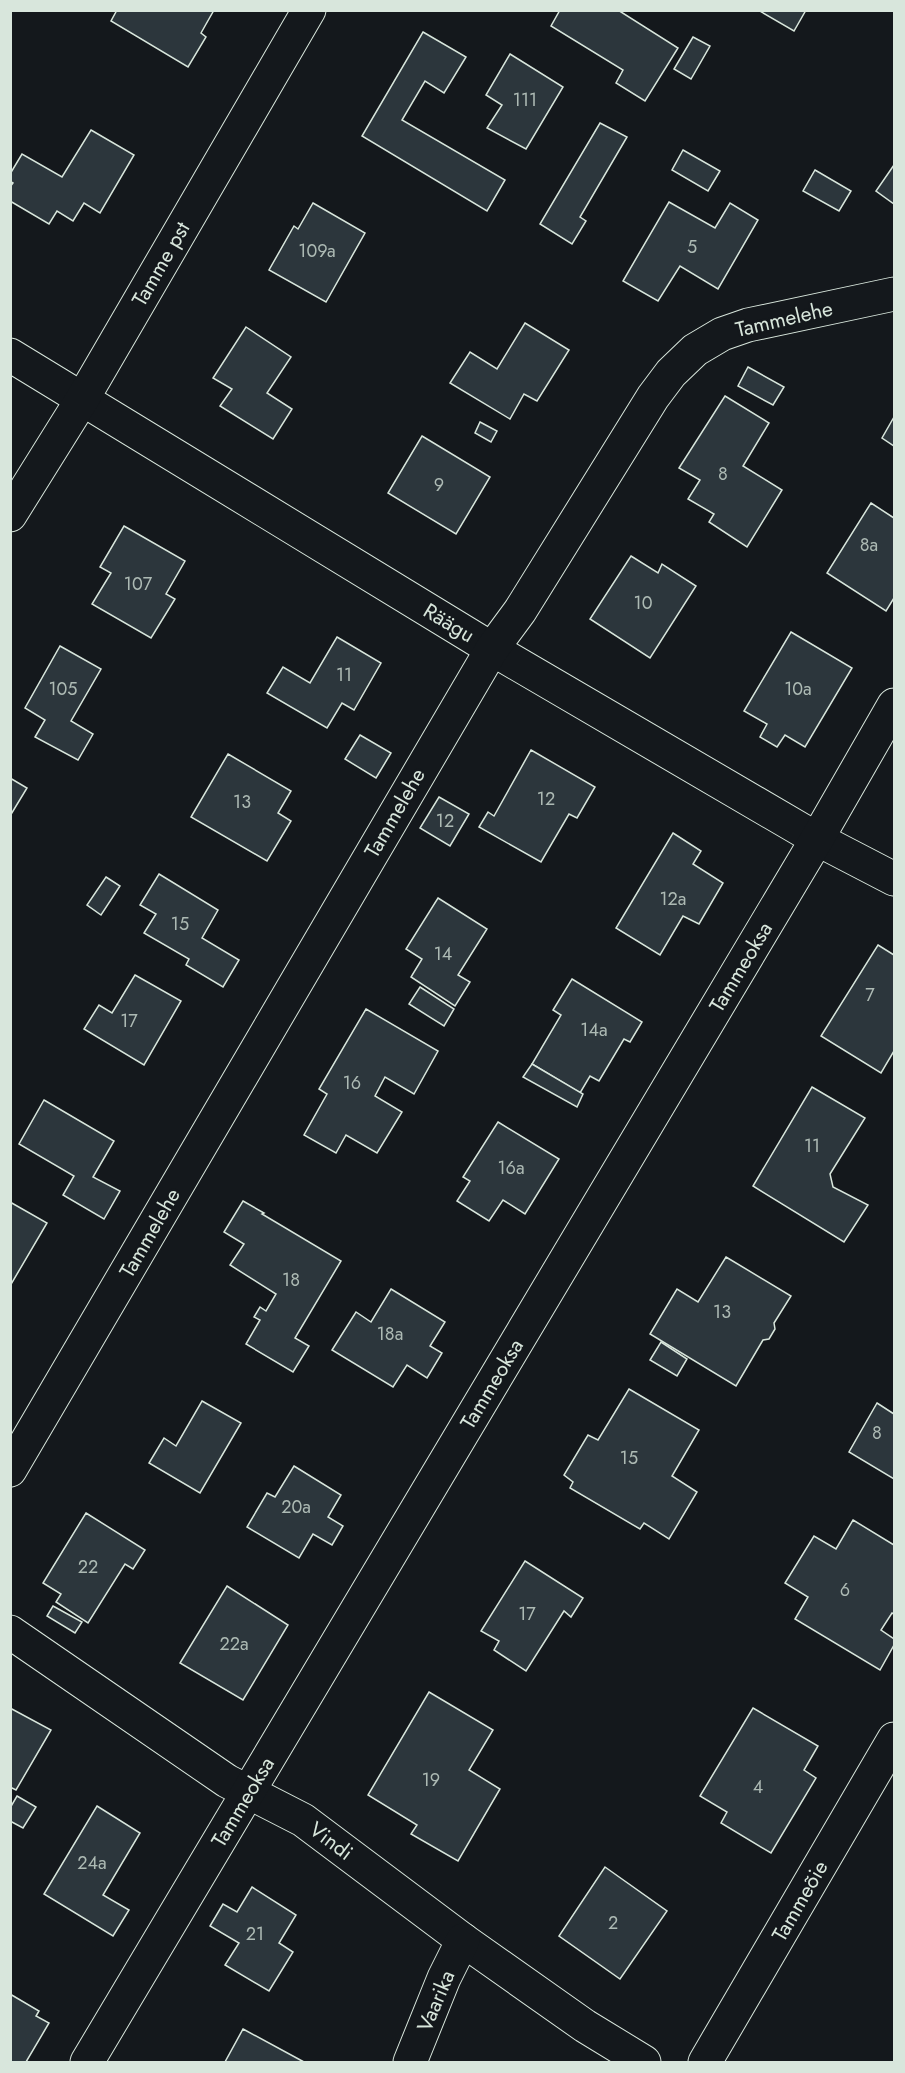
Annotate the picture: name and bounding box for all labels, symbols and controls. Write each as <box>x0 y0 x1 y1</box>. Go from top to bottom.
house number: 111 <box>513 87 537 113</box>
street label: Tamme pst <box>125 216 197 312</box>
house number: 5 <box>687 234 697 260</box>
house number: 109a <box>298 238 336 264</box>
street label: Tammelehe <box>732 293 836 345</box>
house number: 8 <box>718 461 728 487</box>
house number: 9 <box>434 472 444 498</box>
house number: 8a <box>860 532 878 558</box>
house number: 107 <box>124 571 153 597</box>
house number: 10 <box>634 590 653 616</box>
street label: Räägu <box>418 596 480 650</box>
house number: 11 <box>336 662 352 688</box>
house number: 105 <box>48 676 78 702</box>
house number: 10a <box>784 676 812 702</box>
street label: Tammelehe <box>357 763 433 863</box>
house number: 12 <box>537 786 555 812</box>
house number: 13 <box>233 789 251 815</box>
house number: 12 <box>436 808 454 834</box>
house number: 12a <box>660 886 687 912</box>
house number: 15 <box>171 911 189 937</box>
street label: Tammeoksa <box>702 916 780 1018</box>
house number: 14 <box>434 941 452 967</box>
house number: 7 <box>865 982 875 1008</box>
house number: 17 <box>120 1008 138 1034</box>
house number: 14a <box>580 1017 608 1043</box>
house number: 16 <box>343 1070 361 1096</box>
house number: 11 <box>804 1133 820 1159</box>
house number: 16a <box>497 1155 525 1181</box>
street label: Tammelehe <box>112 1183 188 1283</box>
house number: 18 <box>282 1267 300 1293</box>
house number: 13 <box>713 1299 731 1325</box>
house number: 18a <box>377 1321 403 1347</box>
street label: Tammeoksa <box>453 1333 531 1435</box>
house number: 8 <box>872 1420 882 1446</box>
house number: 15 <box>620 1445 638 1471</box>
house number: 20a <box>281 1494 311 1520</box>
house number: 22 <box>78 1554 98 1580</box>
house number: 6 <box>840 1577 850 1603</box>
house number: 17 <box>518 1601 536 1627</box>
house number: 22a <box>219 1631 249 1657</box>
street label: Tammeoksa <box>204 1751 282 1853</box>
house number: 19 <box>422 1767 440 1793</box>
house number: 4 <box>753 1774 763 1800</box>
street label: Vindi <box>303 1815 359 1867</box>
house number: 24a <box>77 1850 107 1876</box>
street label: Tammeõie <box>765 1855 835 1947</box>
house number: 2 <box>608 1910 618 1936</box>
house number: 21 <box>246 1921 264 1947</box>
street label: Vaarika <box>410 1966 462 2036</box>

